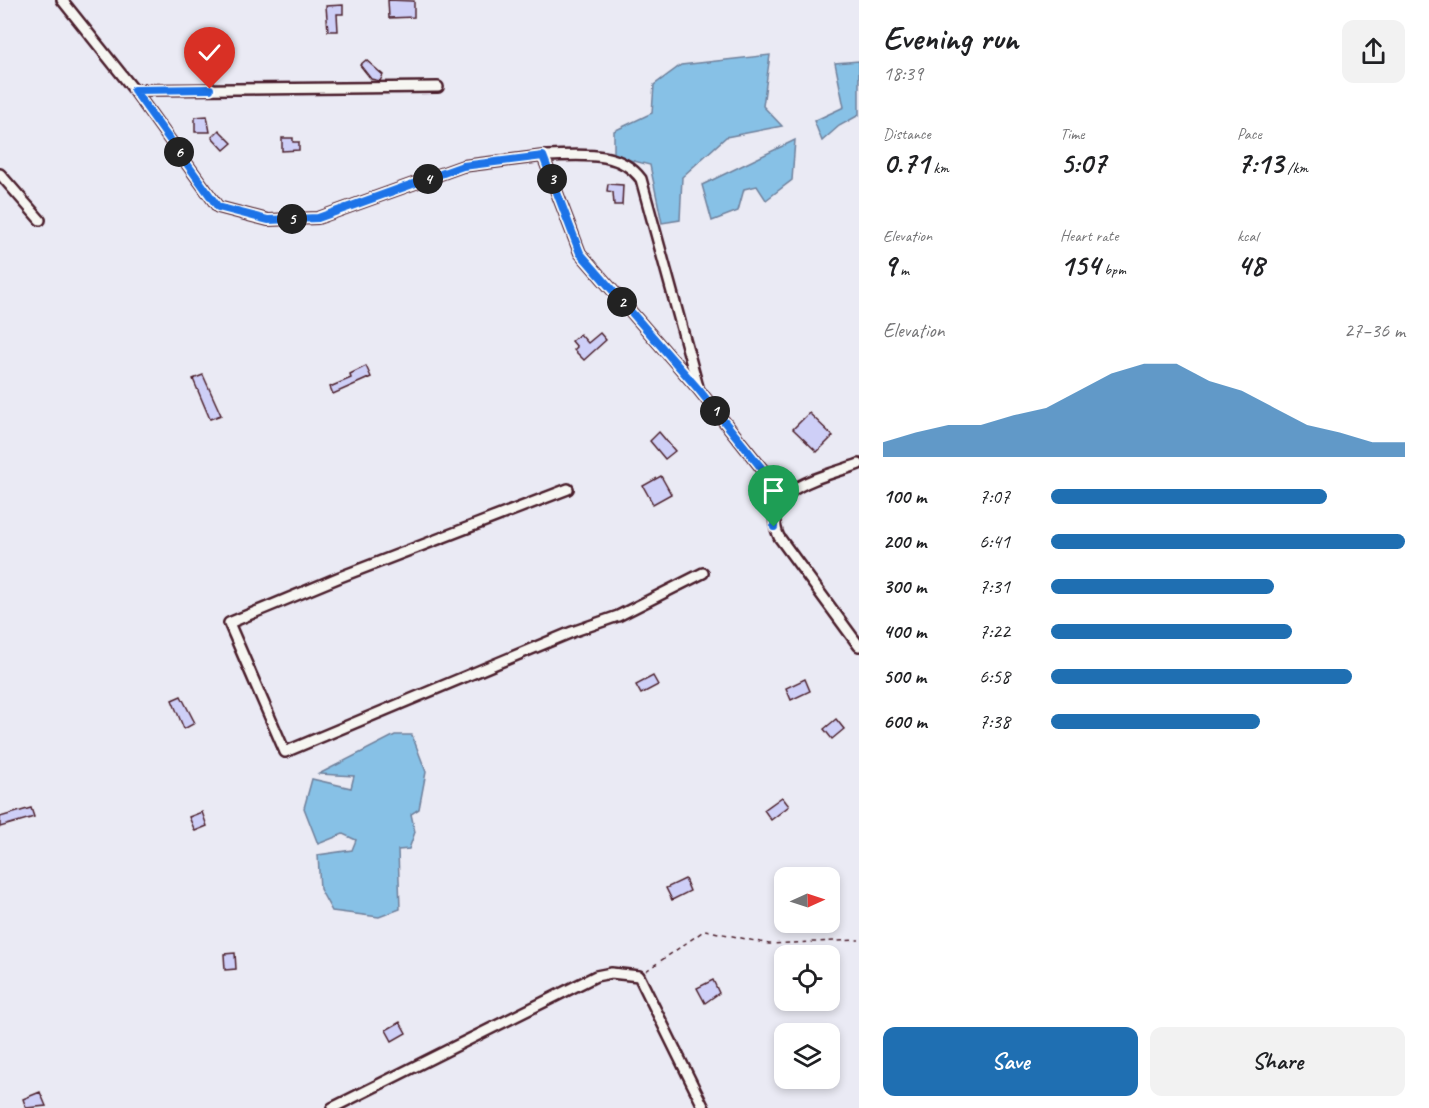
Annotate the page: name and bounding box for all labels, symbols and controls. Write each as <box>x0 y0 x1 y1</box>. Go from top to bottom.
text: Evening run <box>883 17 1018 59</box>
button: share <box>1342 20 1405 83</box>
pin <box>184 27 235 89</box>
icon: check <box>193 36 226 69</box>
text: 18:39 <box>883 61 923 86</box>
text: Distance <box>883 124 931 144</box>
text: Time <box>1060 124 1084 144</box>
text: Pace <box>1237 124 1262 144</box>
pin: 6 <box>164 137 194 167</box>
text: 6 <box>175 142 183 162</box>
text: 0.71 <box>883 144 929 182</box>
text: 5:07 <box>1060 144 1106 182</box>
text: 7:13 <box>1237 144 1283 182</box>
text: km <box>929 158 949 178</box>
text: /km <box>1283 158 1308 178</box>
pin: 4 <box>413 164 443 194</box>
pin: 3 <box>537 164 567 194</box>
text: 4 <box>424 169 432 189</box>
text: 3 <box>548 169 556 189</box>
pin: 5 <box>277 204 307 234</box>
text: 5 <box>289 209 295 229</box>
text: Elevation <box>883 226 932 246</box>
text: Heart rate <box>1060 226 1118 246</box>
text: kcal <box>1237 226 1258 246</box>
text: 9 <box>883 246 896 284</box>
text: 154 <box>1060 246 1100 284</box>
text: 48 <box>1237 246 1264 284</box>
text: m <box>896 260 909 280</box>
text: bpm <box>1100 260 1126 280</box>
pin: 2 <box>607 287 637 317</box>
text: 2 <box>618 292 626 312</box>
text: Elevation <box>883 318 945 343</box>
text: 27–36 m <box>1344 318 1405 343</box>
pin: 1 <box>700 396 730 426</box>
text: 1 <box>711 401 719 421</box>
pin <box>748 465 799 527</box>
icon: arrive <box>757 474 790 507</box>
text: 100 m <box>883 484 926 509</box>
text: 7:07 <box>979 484 1010 509</box>
text: 200 m <box>883 529 926 554</box>
text: 6:41 <box>979 529 1010 554</box>
text: 300 m <box>883 574 926 599</box>
text: 7:31 <box>979 574 1010 599</box>
text: 400 m <box>883 619 926 644</box>
text: 7:22 <box>979 619 1010 644</box>
text: 500 m <box>883 664 926 689</box>
text: 6:58 <box>979 664 1010 689</box>
text: 600 m <box>883 709 927 734</box>
text: 7:38 <box>979 709 1010 734</box>
north arrow <box>774 867 840 933</box>
map controls <box>774 867 840 1089</box>
button: locate <box>774 945 840 1011</box>
button: layers <box>774 1023 840 1089</box>
button: Save <box>883 1027 1138 1096</box>
button: Share <box>1150 1027 1405 1096</box>

